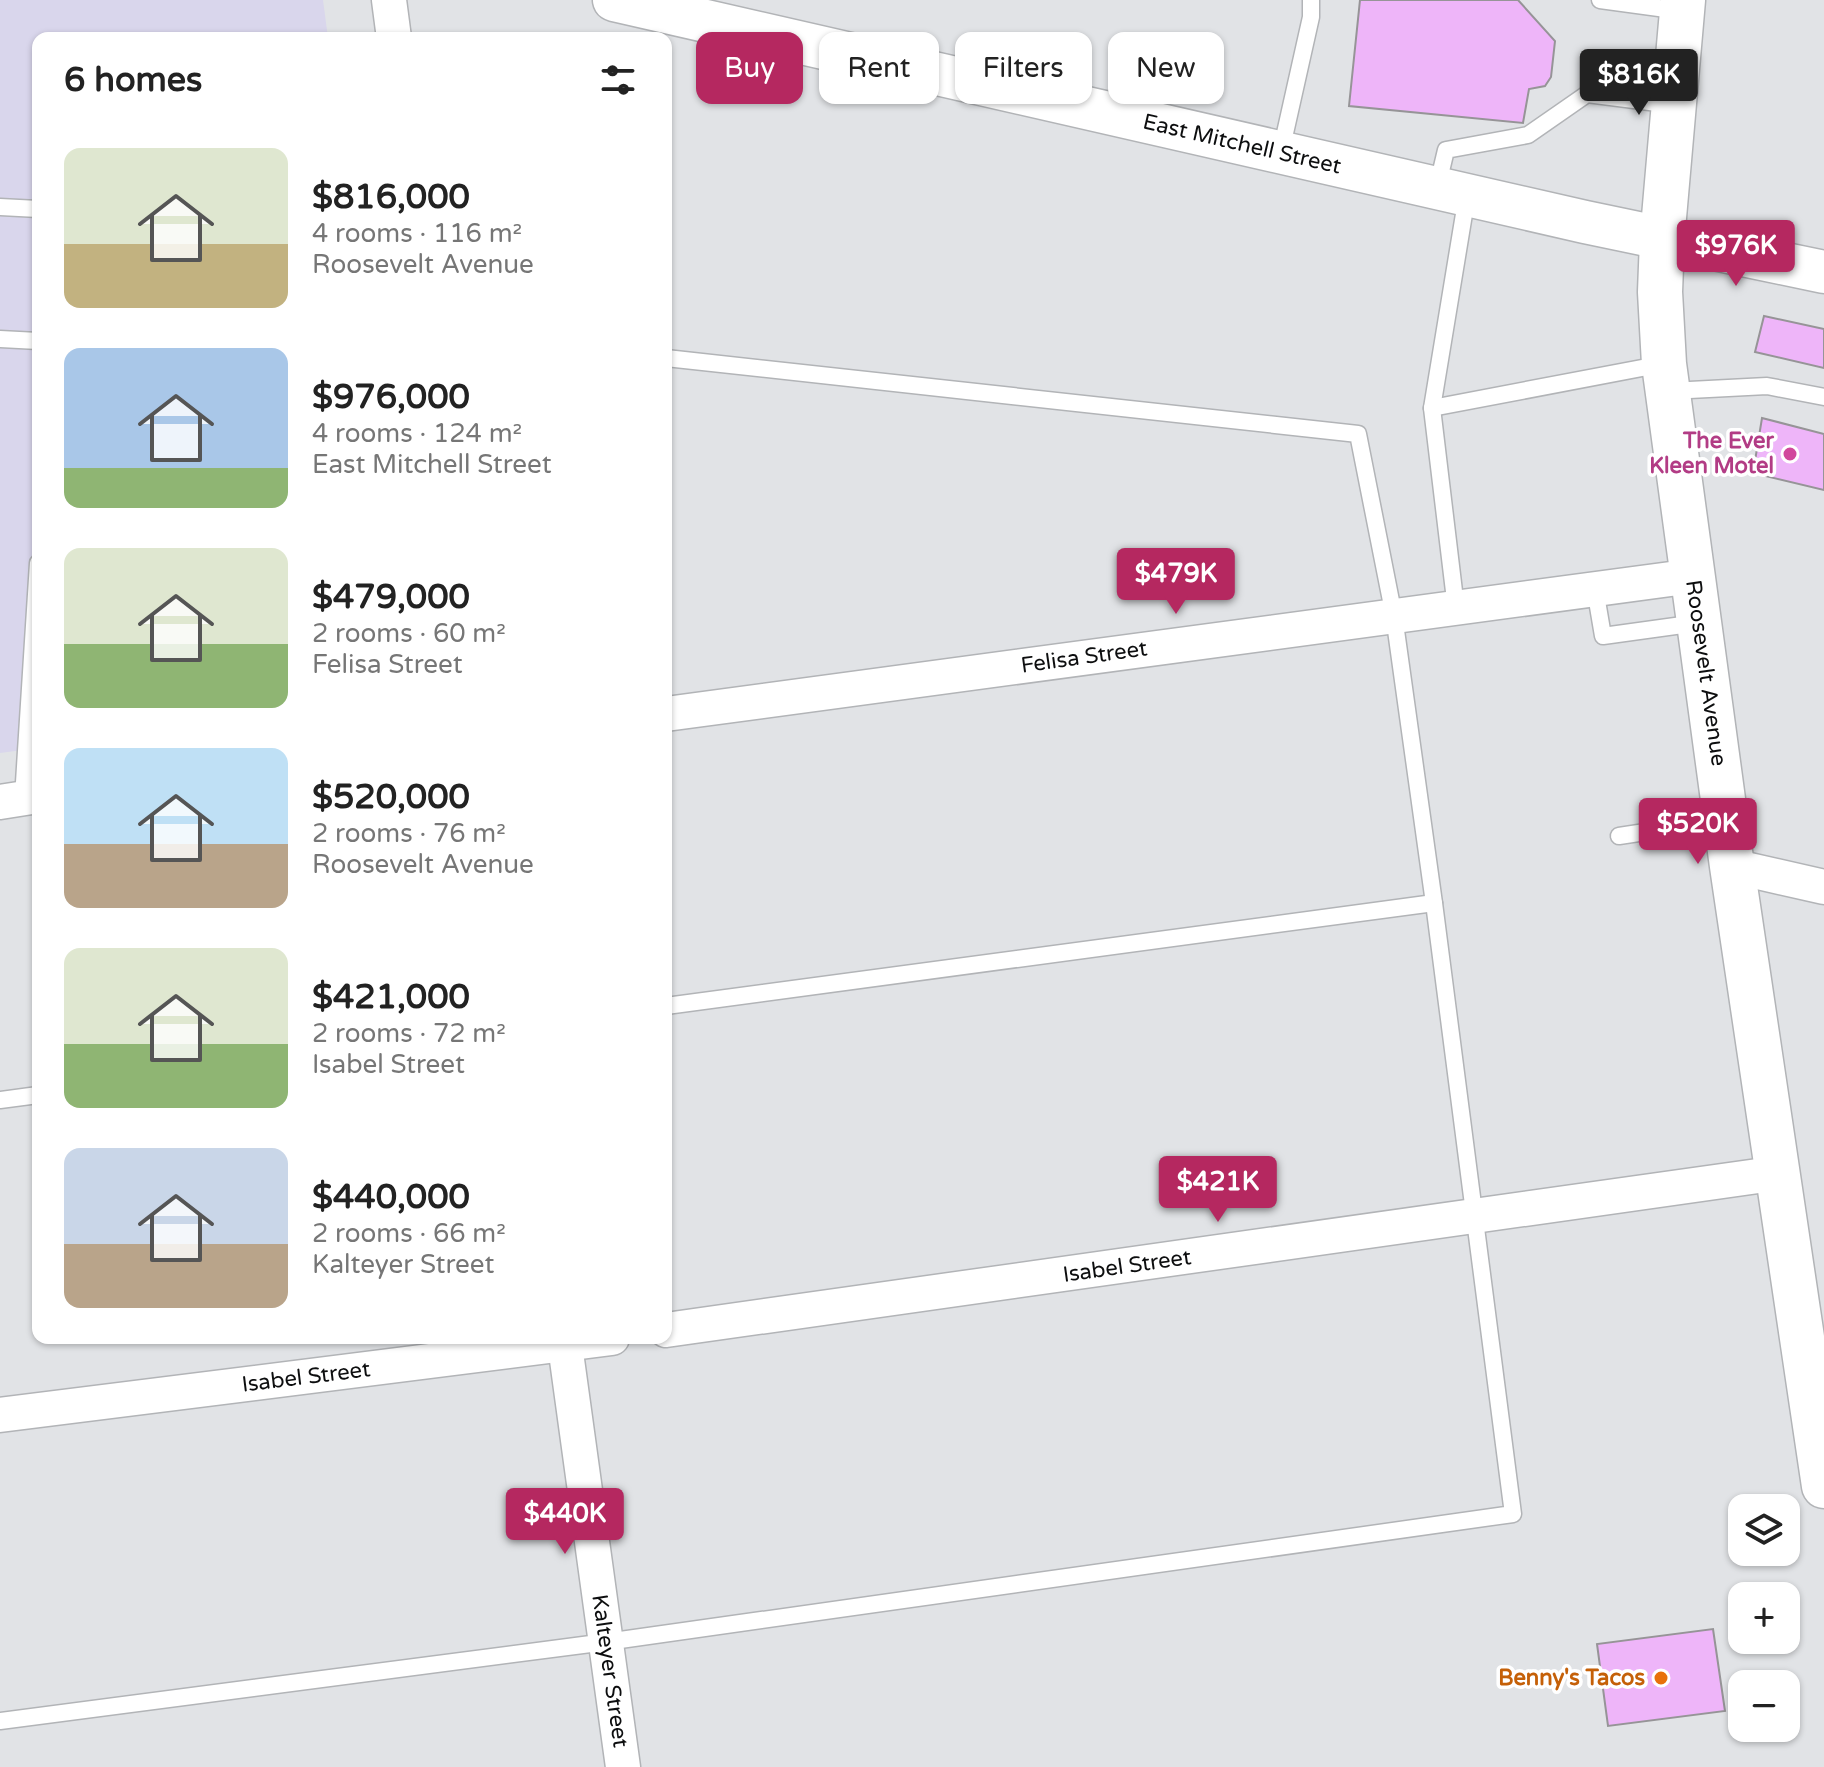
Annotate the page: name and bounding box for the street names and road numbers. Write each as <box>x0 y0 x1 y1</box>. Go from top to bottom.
street label: East Mitchell Street <box>1140 109 1344 179</box>
street label: Roosevelt Avenue <box>1680 578 1732 768</box>
street label: Felisa Street <box>1019 635 1149 679</box>
street label: Isabel Street <box>1061 1244 1193 1288</box>
street label: Isabel Street <box>240 1356 372 1398</box>
street label: Kalteyer Street <box>586 1593 634 1749</box>

